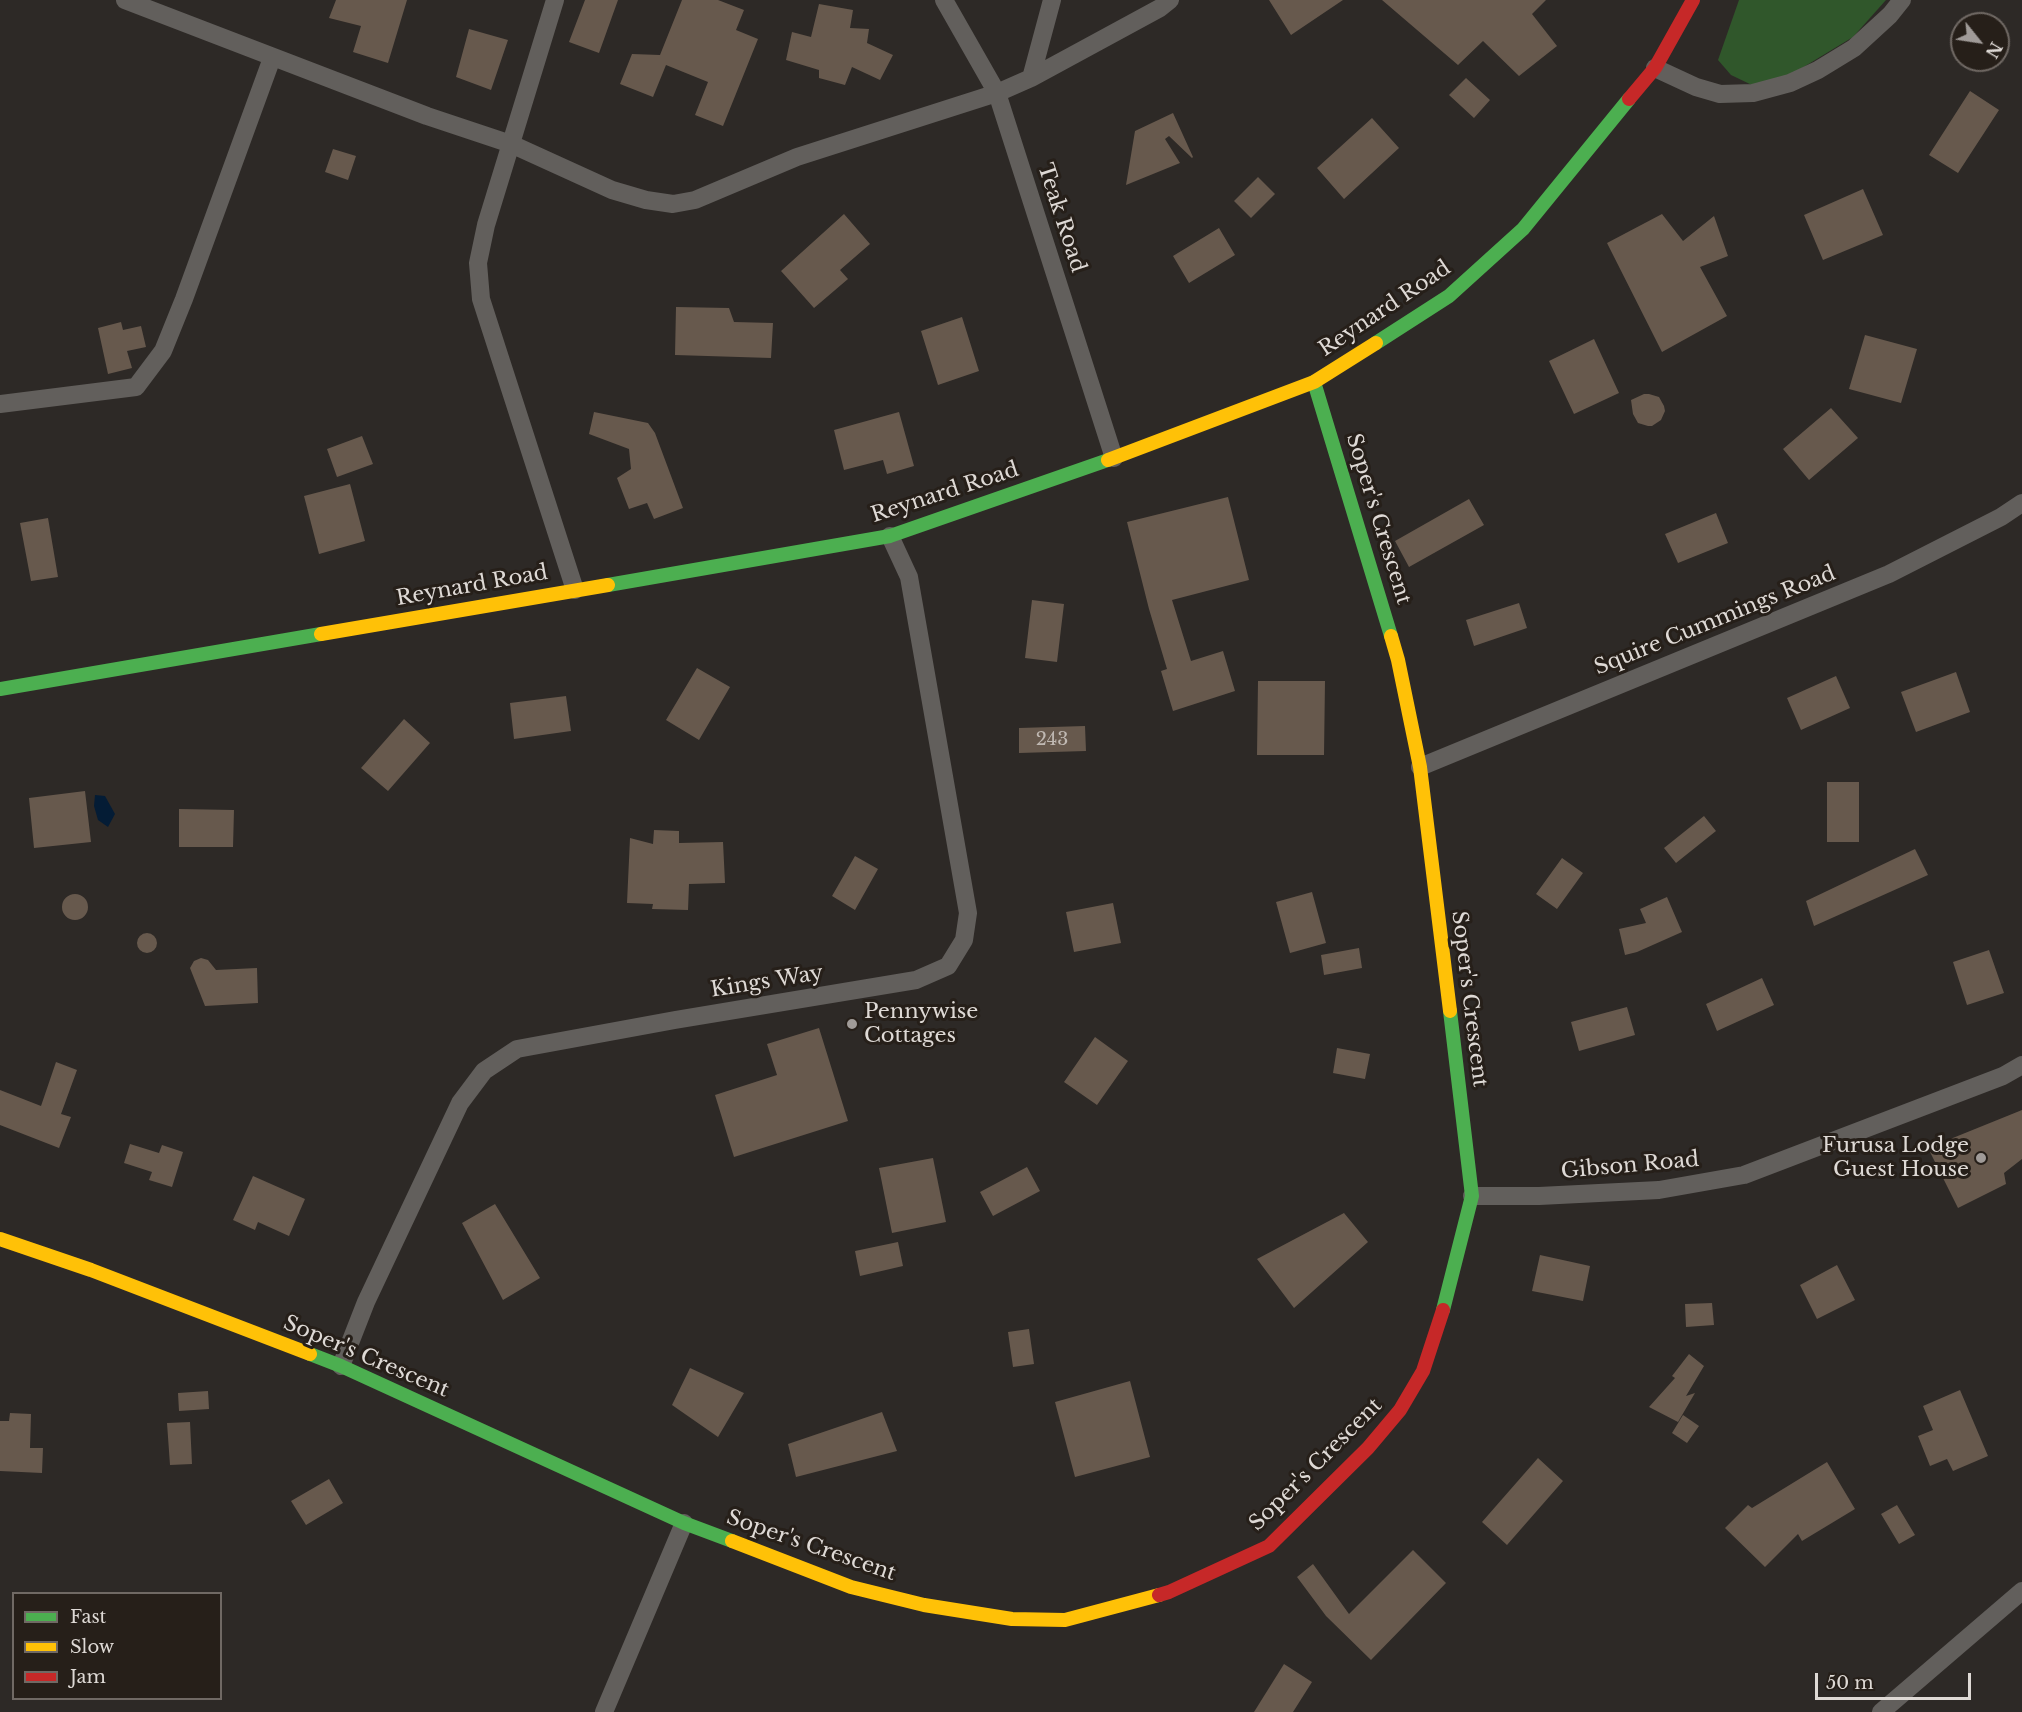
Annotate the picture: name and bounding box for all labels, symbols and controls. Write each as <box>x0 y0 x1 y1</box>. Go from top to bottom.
north arrow <box>1950 12 2010 72</box>
text: N <box>1981 38 2006 62</box>
street label: Teak Road <box>1032 160 1090 276</box>
street label: Reynard Road <box>1314 256 1456 362</box>
street label: Soper's Crescent <box>1340 431 1416 607</box>
street label: Reynard Road <box>868 457 1022 529</box>
street label: Reynard Road <box>394 560 550 612</box>
street label: Squire Cummings Road <box>1591 561 1839 681</box>
house number: 243 <box>1036 729 1068 751</box>
street label: Soper's Crescent <box>1446 909 1492 1089</box>
street label: Kings Way <box>709 961 825 1003</box>
place label: Pennywise Cottages <box>864 999 978 1049</box>
marker: Pennywise Cottages <box>845 1017 859 1031</box>
place label: Furusa Lodge Guest House <box>1822 1133 1969 1183</box>
street label: Gibson Road <box>1560 1147 1700 1185</box>
marker: Furusa Lodge Guest House <box>1974 1151 1988 1165</box>
street label: Soper's Crescent <box>279 1311 453 1403</box>
street label: Soper's Crescent <box>1244 1393 1388 1537</box>
street label: Soper's Crescent <box>723 1505 899 1587</box>
legend <box>12 1592 222 1700</box>
text: Fast <box>70 1606 106 1628</box>
text: Slow <box>70 1636 114 1658</box>
scale bar <box>1818 1661 1974 1699</box>
text: Jam <box>70 1666 106 1688</box>
text: 50 m <box>1826 1672 1874 1694</box>

